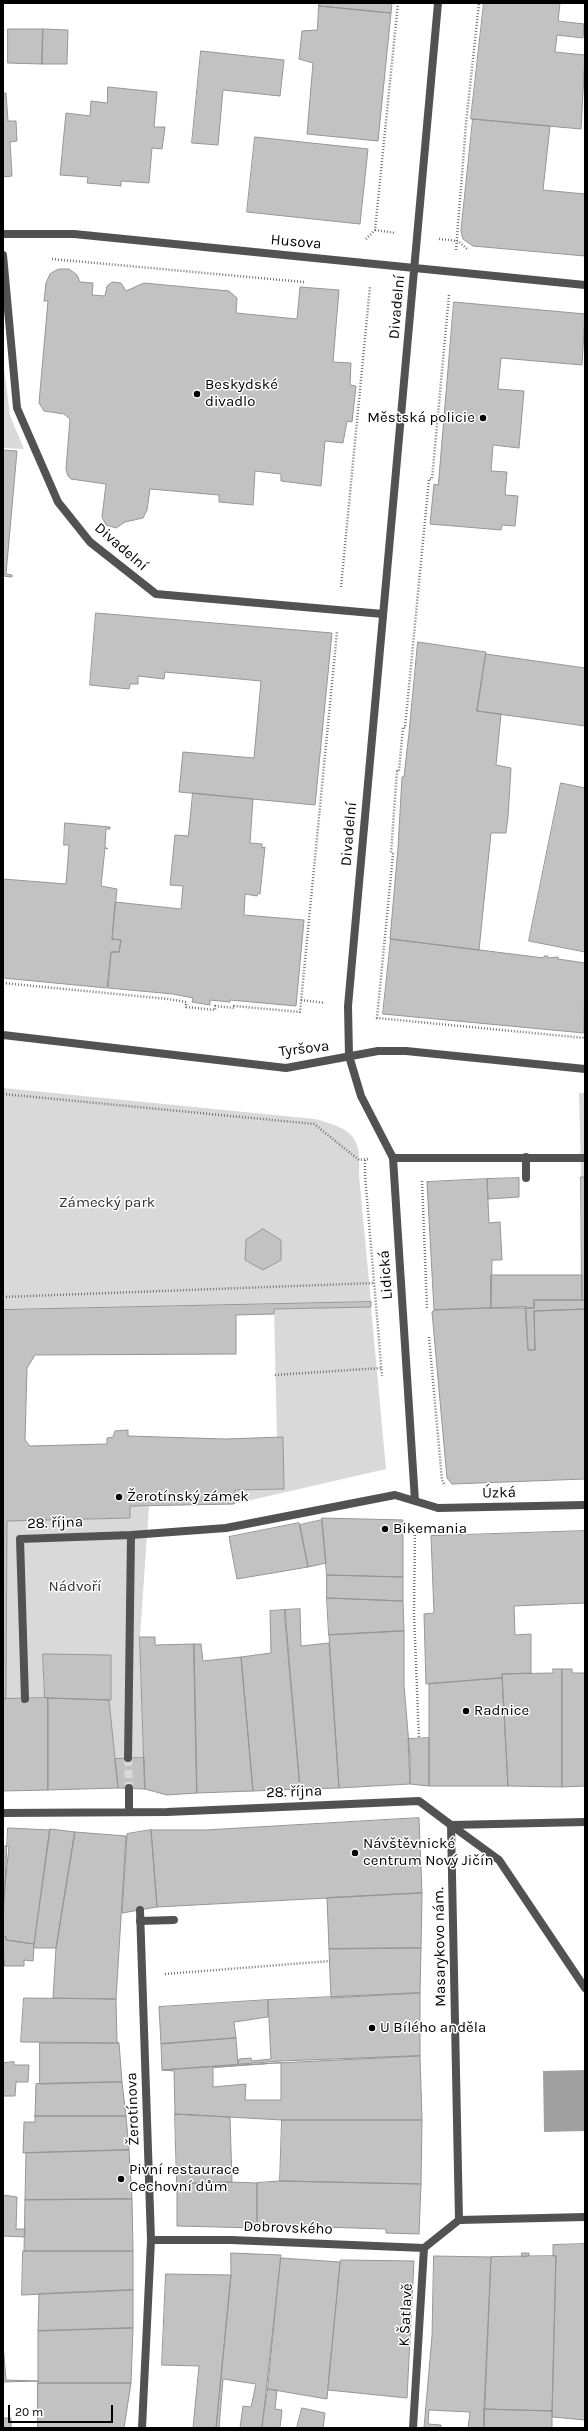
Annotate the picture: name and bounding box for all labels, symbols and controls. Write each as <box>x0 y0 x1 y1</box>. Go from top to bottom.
street label: Husova <box>270 231 322 253</box>
street label: Divadelní <box>385 274 409 340</box>
place label: Beskydské divadlo <box>205 376 278 411</box>
marker: Beskydské divadlo <box>192 389 202 399</box>
place label: Městská policie <box>367 409 475 427</box>
marker: Městská policie <box>478 413 488 423</box>
street label: Divadelní <box>91 519 151 575</box>
street label: Divadelní <box>337 801 361 867</box>
street label: Tyršova <box>278 1037 330 1061</box>
park label: Zámecký park <box>59 1194 155 1212</box>
street label: Lidická <box>375 1250 397 1300</box>
street label: Úzká <box>482 1484 516 1502</box>
place label: Žerotínský zámek <box>127 1488 249 1506</box>
marker: Žerotínský zámek <box>114 1492 124 1502</box>
street label: 28. října <box>27 1513 83 1533</box>
place label: Bikemania <box>393 1520 467 1538</box>
marker: Bikemania <box>380 1524 390 1534</box>
park label: Nádvoří <box>48 1578 102 1596</box>
place label: Radnice <box>474 1702 529 1720</box>
marker: Radnice <box>461 1706 471 1716</box>
street label: 28. října <box>266 1782 322 1802</box>
place label: Návštěvnické centrum Nový Jičín <box>363 1835 494 1870</box>
marker: Návštěvnické centrum Nový Jičín <box>350 1848 360 1858</box>
street label: Masarykovo nám. <box>430 1887 450 2007</box>
place label: U Bílého anděla <box>380 2019 486 2037</box>
marker: U Bílého anděla <box>367 2023 377 2033</box>
street label: Žerotínova <box>123 2072 143 2146</box>
place label: Pivní restaurace Cechovní dům <box>129 2161 240 2196</box>
marker: Pivní restaurace Cechovní dům <box>116 2174 126 2184</box>
street label: Dobrovského <box>243 2217 333 2239</box>
street label: K Šatlavě <box>395 2283 417 2347</box>
scale bar <box>10 2397 115 2423</box>
text: 20 m <box>15 2405 43 2419</box>

